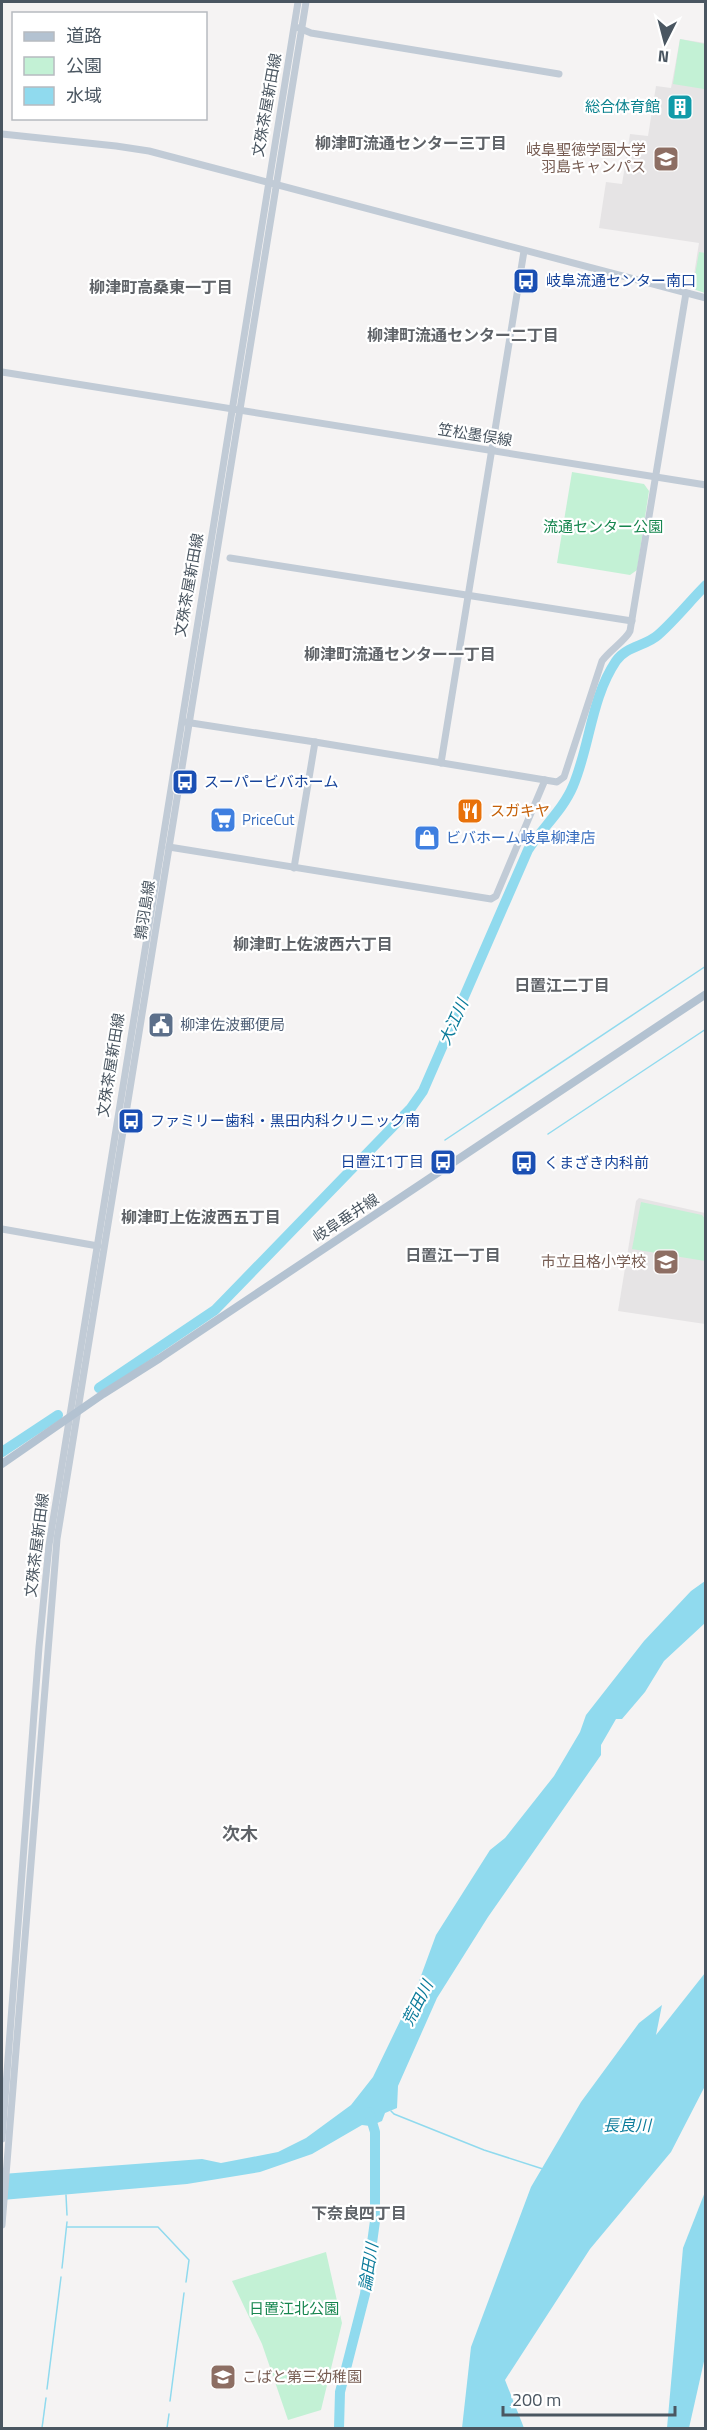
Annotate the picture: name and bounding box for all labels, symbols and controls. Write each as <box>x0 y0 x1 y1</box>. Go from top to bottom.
legend <box>12 12 207 120</box>
north arrow <box>635 12 695 72</box>
text: 道路 <box>66 22 102 49</box>
text: N <box>657 44 670 69</box>
street label: 文殊茶屋新田線 <box>246 51 287 159</box>
text: 公園 <box>66 52 102 79</box>
text: 水域 <box>66 82 102 109</box>
building icon: 総合体育館 <box>665 92 695 122</box>
place label: 総合体育館 <box>585 95 660 118</box>
district label: 柳津町流通センター三丁目 <box>315 131 507 155</box>
place label: 岐阜聖徳学園大学 羽島キャンパス <box>526 138 646 178</box>
school or university icon: 岐阜聖徳学園大学 羽島キャンパス <box>651 144 681 174</box>
bus stop icon: 岐阜流通センター南口 <box>511 266 541 296</box>
place label: 岐阜流通センター南口 <box>546 269 696 292</box>
district label: 柳津町高桑東一丁目 <box>89 275 233 299</box>
district label: 柳津町流通センター二丁目 <box>367 323 559 347</box>
street label: 笠松墨俣線 <box>436 417 514 452</box>
park label: 流通センター公園 <box>543 515 663 538</box>
street label: 文殊茶屋新田線 <box>168 531 209 639</box>
district label: 柳津町流通センター一丁目 <box>304 642 496 666</box>
bus stop icon: スーパービバホーム <box>170 767 200 797</box>
place label: スーパービバホーム <box>204 770 338 793</box>
restaurant icon: スガキヤ <box>455 796 485 826</box>
place label: スガキヤ <box>490 799 550 822</box>
supermarket icon: PriceCut <box>208 805 238 835</box>
place label: PriceCut <box>242 808 295 831</box>
shop icon: ビバホーム岐阜柳津店 <box>412 823 442 853</box>
place label: ビバホーム岐阜柳津店 <box>446 826 596 849</box>
street label: 鶉羽島線 <box>128 878 161 941</box>
district label: 柳津町上佐波西六丁目 <box>233 932 393 956</box>
district label: 日置江二丁目 <box>514 973 610 997</box>
water label: 大江川 <box>432 993 475 1049</box>
public building icon: 柳津佐波郵便局 <box>146 1010 176 1040</box>
street label: 文殊茶屋新田線 <box>91 1011 130 1119</box>
place label: 柳津佐波郵便局 <box>180 1013 285 1036</box>
bus stop icon: ファミリー歯科・黒田内科クリニック南 <box>116 1106 146 1136</box>
place label: ファミリー歯科・黒田内科クリニック南 <box>150 1109 420 1132</box>
bus stop icon: 日置江1丁目 <box>428 1147 458 1177</box>
bus stop icon: くまざき内科前 <box>509 1148 539 1178</box>
place label: 日置江1丁目 <box>341 1150 424 1173</box>
place label: くまざき内科前 <box>544 1151 649 1174</box>
street label: 岐阜垂井線 <box>308 1188 383 1248</box>
district label: 柳津町上佐波西五丁目 <box>121 1205 281 1229</box>
district label: 日置江一丁目 <box>405 1243 501 1267</box>
school or university icon: 市立且格小学校 <box>651 1247 681 1277</box>
place label: 市立且格小学校 <box>541 1250 646 1273</box>
street label: 文殊茶屋新田線 <box>19 1491 54 1598</box>
district label: 次木 <box>222 1820 258 1847</box>
water label: 荒田川 <box>395 1974 439 2030</box>
water label: 長良川 <box>603 2113 653 2137</box>
district label: 下奈良四丁目 <box>311 2201 407 2225</box>
water label: 論田川 <box>352 2239 384 2293</box>
park label: 日置江北公園 <box>249 2297 339 2320</box>
school or university icon: こばと第三幼稚園 <box>208 2362 238 2392</box>
place label: こばと第三幼稚園 <box>242 2365 362 2388</box>
scale bar <box>503 2379 676 2417</box>
text: 200 m <box>512 2386 561 2413</box>

